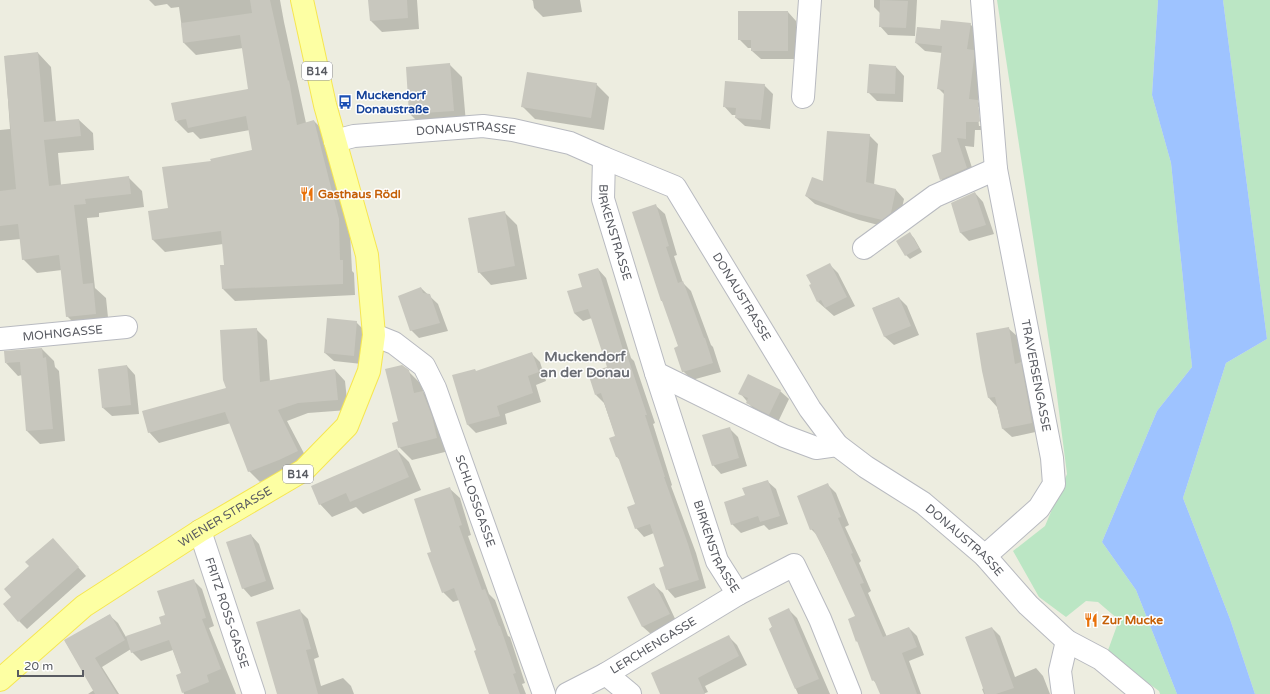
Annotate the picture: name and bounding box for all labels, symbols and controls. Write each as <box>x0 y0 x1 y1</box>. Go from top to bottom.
road number: B14 <box>302 62 332 80</box>
place label: Muckendorf Donaustraße <box>356 88 429 116</box>
bus stop icon: Muckendorf Donaustraße <box>337 94 353 110</box>
street label: DONAUSTRASSE <box>415 119 517 138</box>
street label: BIRKENSTRASSE <box>595 184 635 283</box>
restaurant icon: Gasthaus Rödl <box>299 186 315 202</box>
place label: Gasthaus Rödl <box>318 187 401 201</box>
street label: DONAUSTRASSE <box>710 250 774 344</box>
street label: TRAVERSENGASSE <box>1018 318 1054 433</box>
street label: MOHNGASSE <box>22 322 104 344</box>
district label: Muckendorf an der Donau <box>540 348 630 381</box>
street label: SCHLOSSGASSE <box>452 453 498 549</box>
road number: B14 <box>283 465 313 483</box>
street label: WIENER STRASSE <box>176 483 275 550</box>
street label: BIRKENSTRASSE <box>691 498 743 596</box>
street label: DONAUSTRASSE <box>923 501 1007 579</box>
street label: FRITZ ROSS-GASSE <box>202 555 252 670</box>
restaurant icon: Zur Mucke <box>1083 612 1099 628</box>
place label: Zur Mucke <box>1102 613 1163 627</box>
street label: LERCHENGASSE <box>608 614 699 677</box>
scale bar <box>18 652 83 678</box>
text: 20 m <box>24 659 53 673</box>

